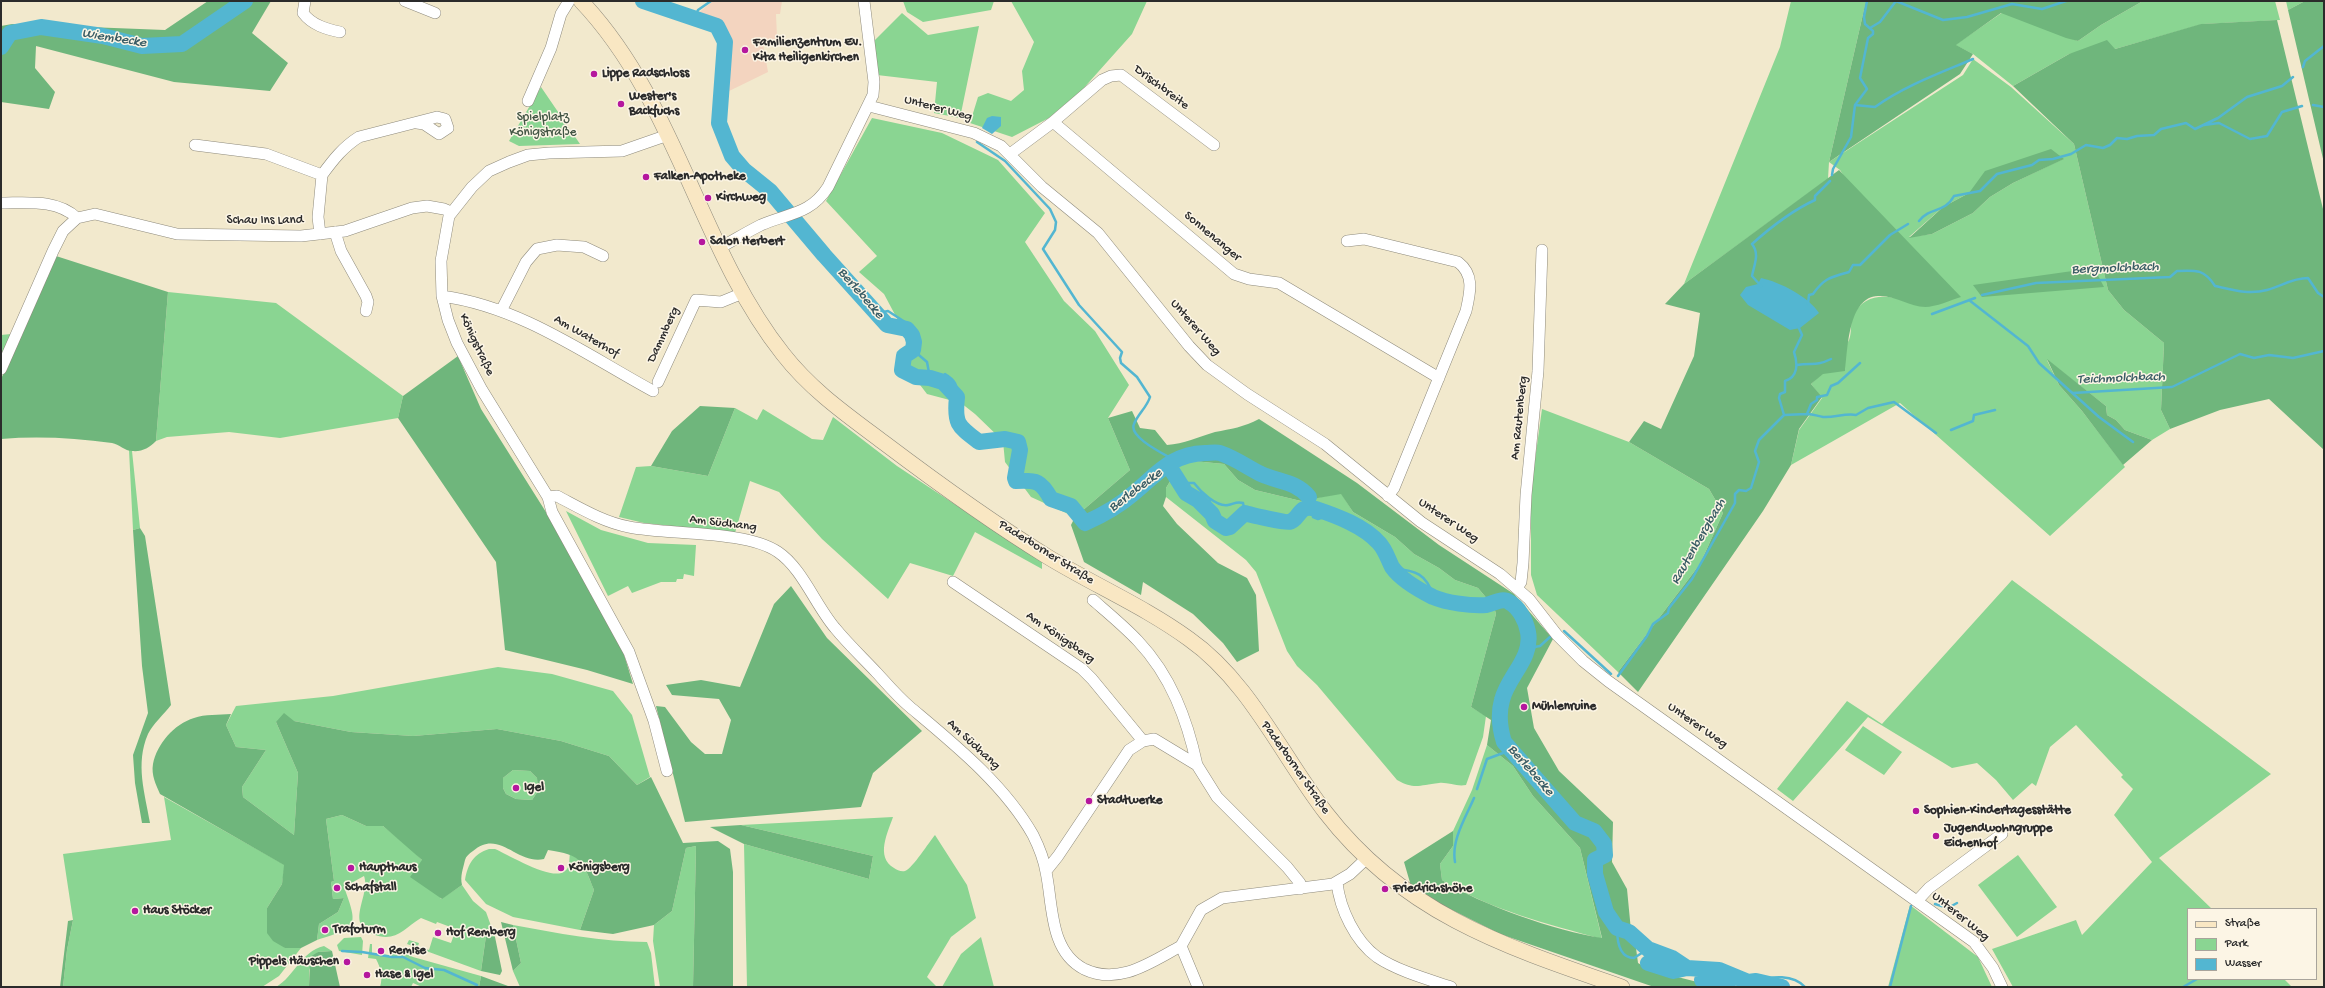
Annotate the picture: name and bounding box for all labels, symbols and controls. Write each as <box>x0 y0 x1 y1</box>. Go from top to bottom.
water label: Wiembecke <box>81 26 147 52</box>
place label: Familienzentrum Ev. Kita Heiligenkirchen <box>753 35 862 66</box>
marker: Familienzentrum Ev. Kita Heiligenkirchen <box>740 45 750 55</box>
street label: Drischbreite <box>1130 62 1192 114</box>
place label: Lippe Radschloss <box>602 66 689 82</box>
marker: Lippe Radschloss <box>589 69 599 79</box>
place label: Wester's Backfuchs <box>629 89 679 120</box>
street label: Unterer Weg <box>902 92 974 126</box>
marker: Wester's Backfuchs <box>616 99 626 109</box>
park label: Spielplatz Königstraße <box>510 110 576 141</box>
place label: Falken-Apotheke <box>654 169 746 185</box>
marker: Falken-Apotheke <box>641 172 651 182</box>
place label: Kirchweg <box>716 190 766 206</box>
marker: Kirchweg <box>703 193 713 203</box>
street label: Sonnenanger <box>1180 208 1244 266</box>
street label: Schau Ins Land <box>227 213 303 229</box>
place label: Salon Herbert <box>710 234 784 250</box>
marker: Salon Herbert <box>697 237 707 247</box>
water label: Bergmolchbach <box>2071 259 2159 279</box>
water label: Berlebecke <box>833 265 887 323</box>
street label: Unterer Weg <box>1166 297 1224 359</box>
street label: Dammberg <box>644 305 684 365</box>
street label: Königstraße <box>455 311 497 379</box>
street label: Am Waterhof <box>551 312 621 362</box>
water label: Teichmolchbach <box>2077 369 2165 389</box>
street label: Am Rautenberg <box>1508 375 1532 461</box>
water label: Berlebecke <box>1106 465 1166 517</box>
street label: Unterer Weg <box>1415 495 1481 547</box>
water label: Rautenbergbach <box>1668 496 1730 588</box>
street label: Am Südhang <box>689 512 757 536</box>
street label: Paderborner Straße <box>995 517 1097 589</box>
street label: Am Königsberg <box>1023 608 1097 668</box>
place label: Mühlenruine <box>1532 699 1596 715</box>
street label: Unterer Weg <box>1664 700 1730 752</box>
marker: Mühlenruine <box>1519 702 1529 712</box>
street label: Am Südhang <box>943 716 1003 774</box>
street label: Paderborner Straße <box>1257 719 1333 817</box>
water label: Berlebecke <box>1503 742 1557 800</box>
place label: Igel <box>524 780 544 796</box>
marker: Igel <box>511 783 521 793</box>
place label: Stadtwerke <box>1097 793 1162 809</box>
marker: Stadtwerke <box>1084 796 1094 806</box>
place label: Sophien-Kindertagesstätte <box>1924 803 2071 819</box>
marker: Sophien-Kindertagesstätte <box>1911 806 1921 816</box>
place label: Jugendwohngruppe Eichenhof <box>1944 821 2052 852</box>
marker: Jugendwohngruppe Eichenhof <box>1931 831 1941 841</box>
place label: Haupthaus <box>359 860 417 876</box>
place label: Königsberg <box>569 860 630 876</box>
marker: Haupthaus <box>346 863 356 873</box>
marker: Königsberg <box>556 863 566 873</box>
place label: Schafstall <box>345 880 397 896</box>
place label: Friedrichshöhe <box>1393 881 1472 897</box>
marker: Schafstall <box>332 883 342 893</box>
marker: Friedrichshöhe <box>1380 884 1390 894</box>
street label: Unterer Weg <box>1928 889 1992 945</box>
place label: Haus Stöcker <box>143 903 211 919</box>
marker: Haus Stöcker <box>130 906 140 916</box>
legend <box>2187 908 2317 980</box>
text: Straße <box>2225 917 2260 931</box>
place label: Trafoturm <box>333 922 386 938</box>
marker: Trafoturm <box>320 925 330 935</box>
place label: Hof Remberg <box>446 925 516 941</box>
marker: Hof Remberg <box>433 928 443 938</box>
text: Park <box>2225 937 2248 951</box>
place label: Remise <box>389 943 426 959</box>
marker: Remise <box>376 946 386 956</box>
place label: Pippels Häuschen <box>249 954 339 970</box>
marker: Pippels Häuschen <box>342 957 352 967</box>
text: Wasser <box>2225 957 2261 971</box>
place label: Hase & Igel <box>375 967 433 983</box>
marker: Hase & Igel <box>362 970 372 980</box>

